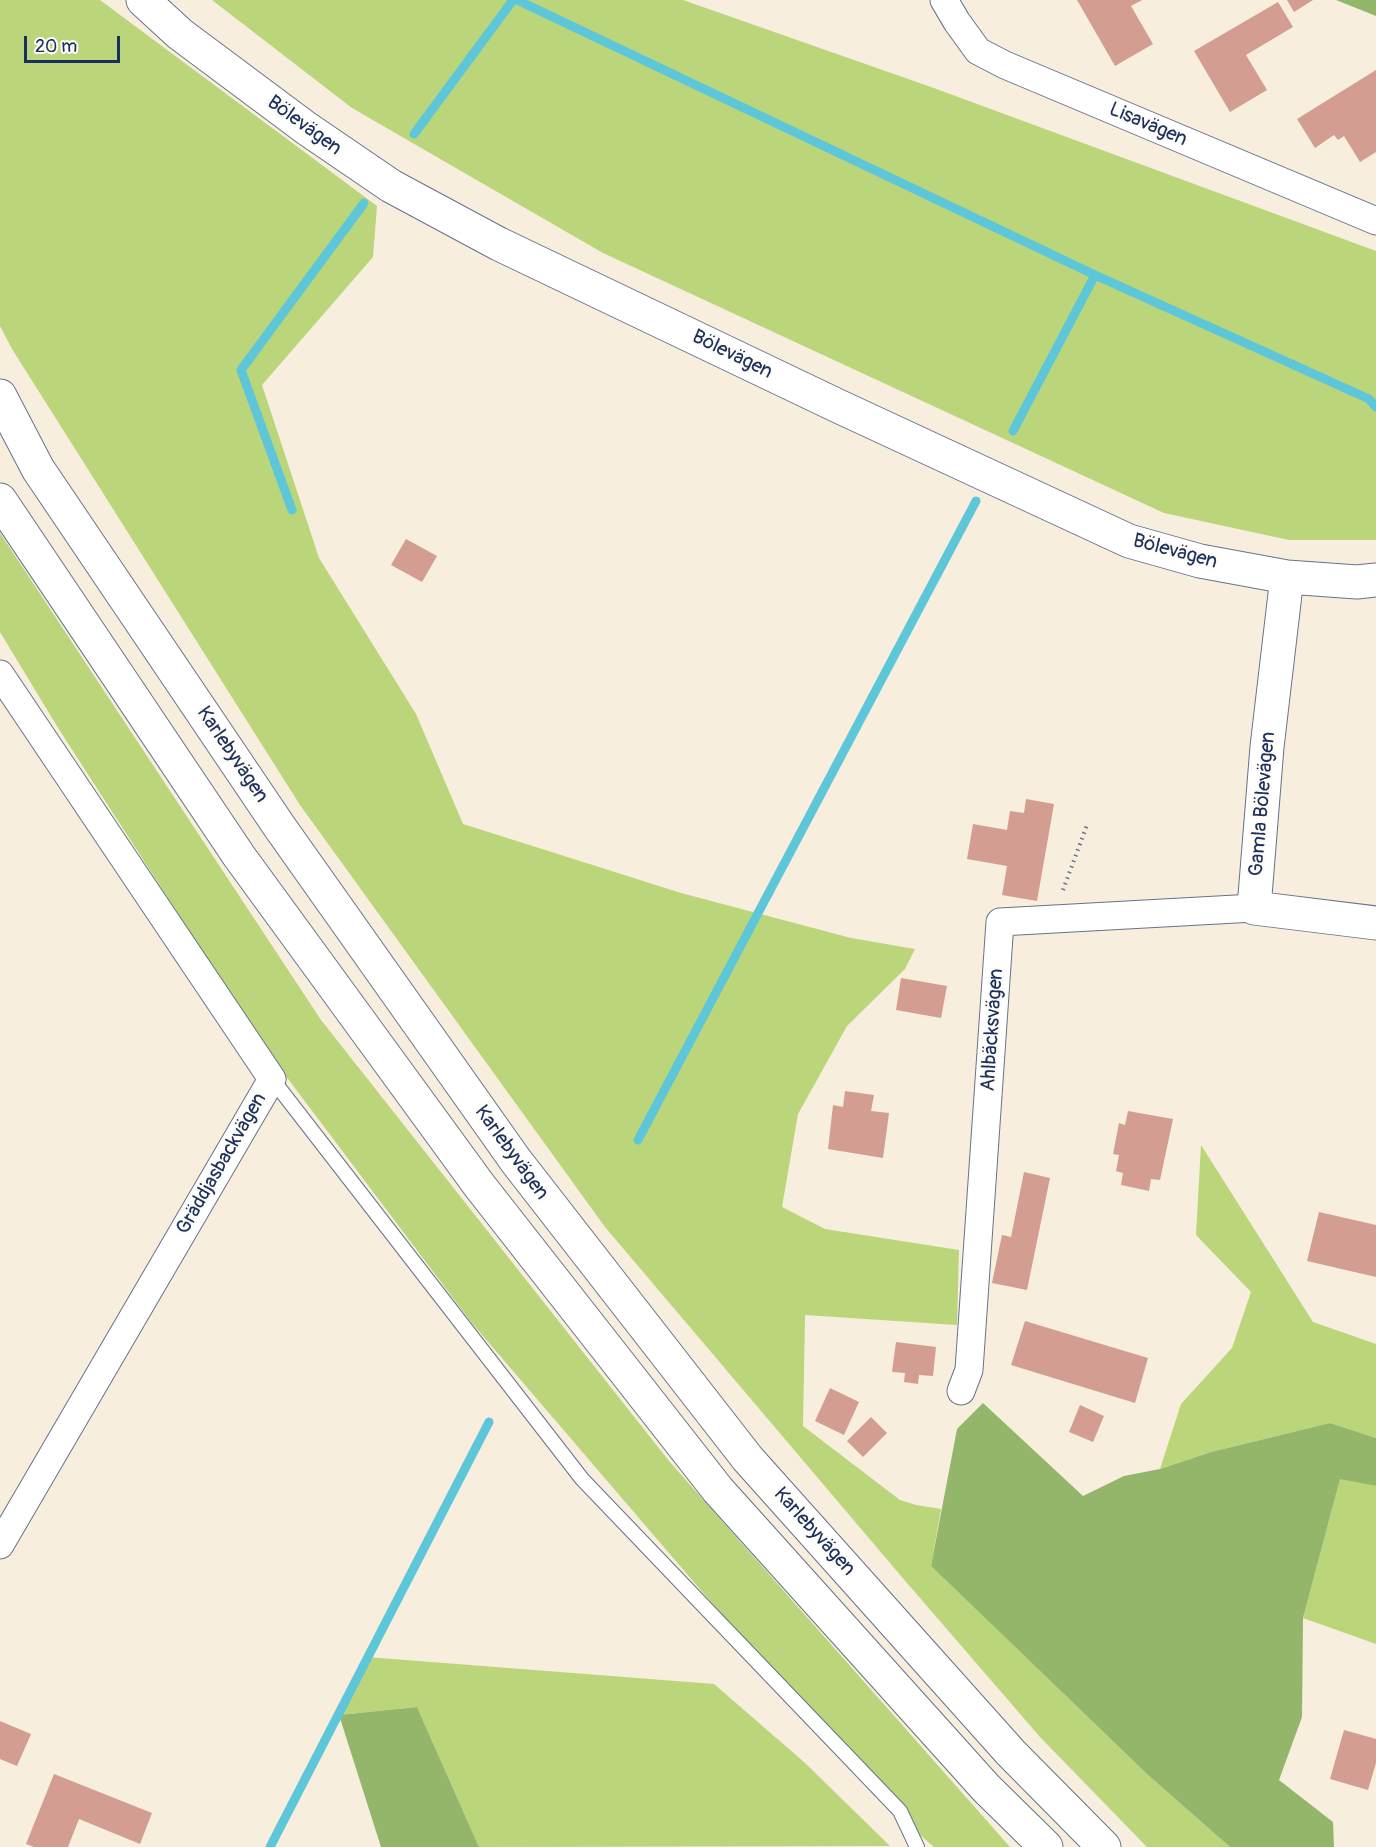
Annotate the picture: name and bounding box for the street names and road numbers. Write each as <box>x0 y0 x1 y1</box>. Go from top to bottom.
street label: Bölevägen <box>262 91 346 161</box>
street label: Lisavägen <box>1105 98 1191 152</box>
street label: Bölevägen <box>688 325 776 385</box>
street label: Bölevägen <box>1130 529 1220 575</box>
street label: Karlebyvägen <box>191 702 273 808</box>
street label: Gamla Bölevägen <box>1245 731 1281 877</box>
street label: Ahlbäcksvägen <box>977 968 1009 1092</box>
street label: Gräddjasbackvägen <box>172 1089 272 1239</box>
street label: Karlebyvägen <box>469 1101 553 1205</box>
street label: Karlebyvägen <box>768 1483 860 1581</box>

